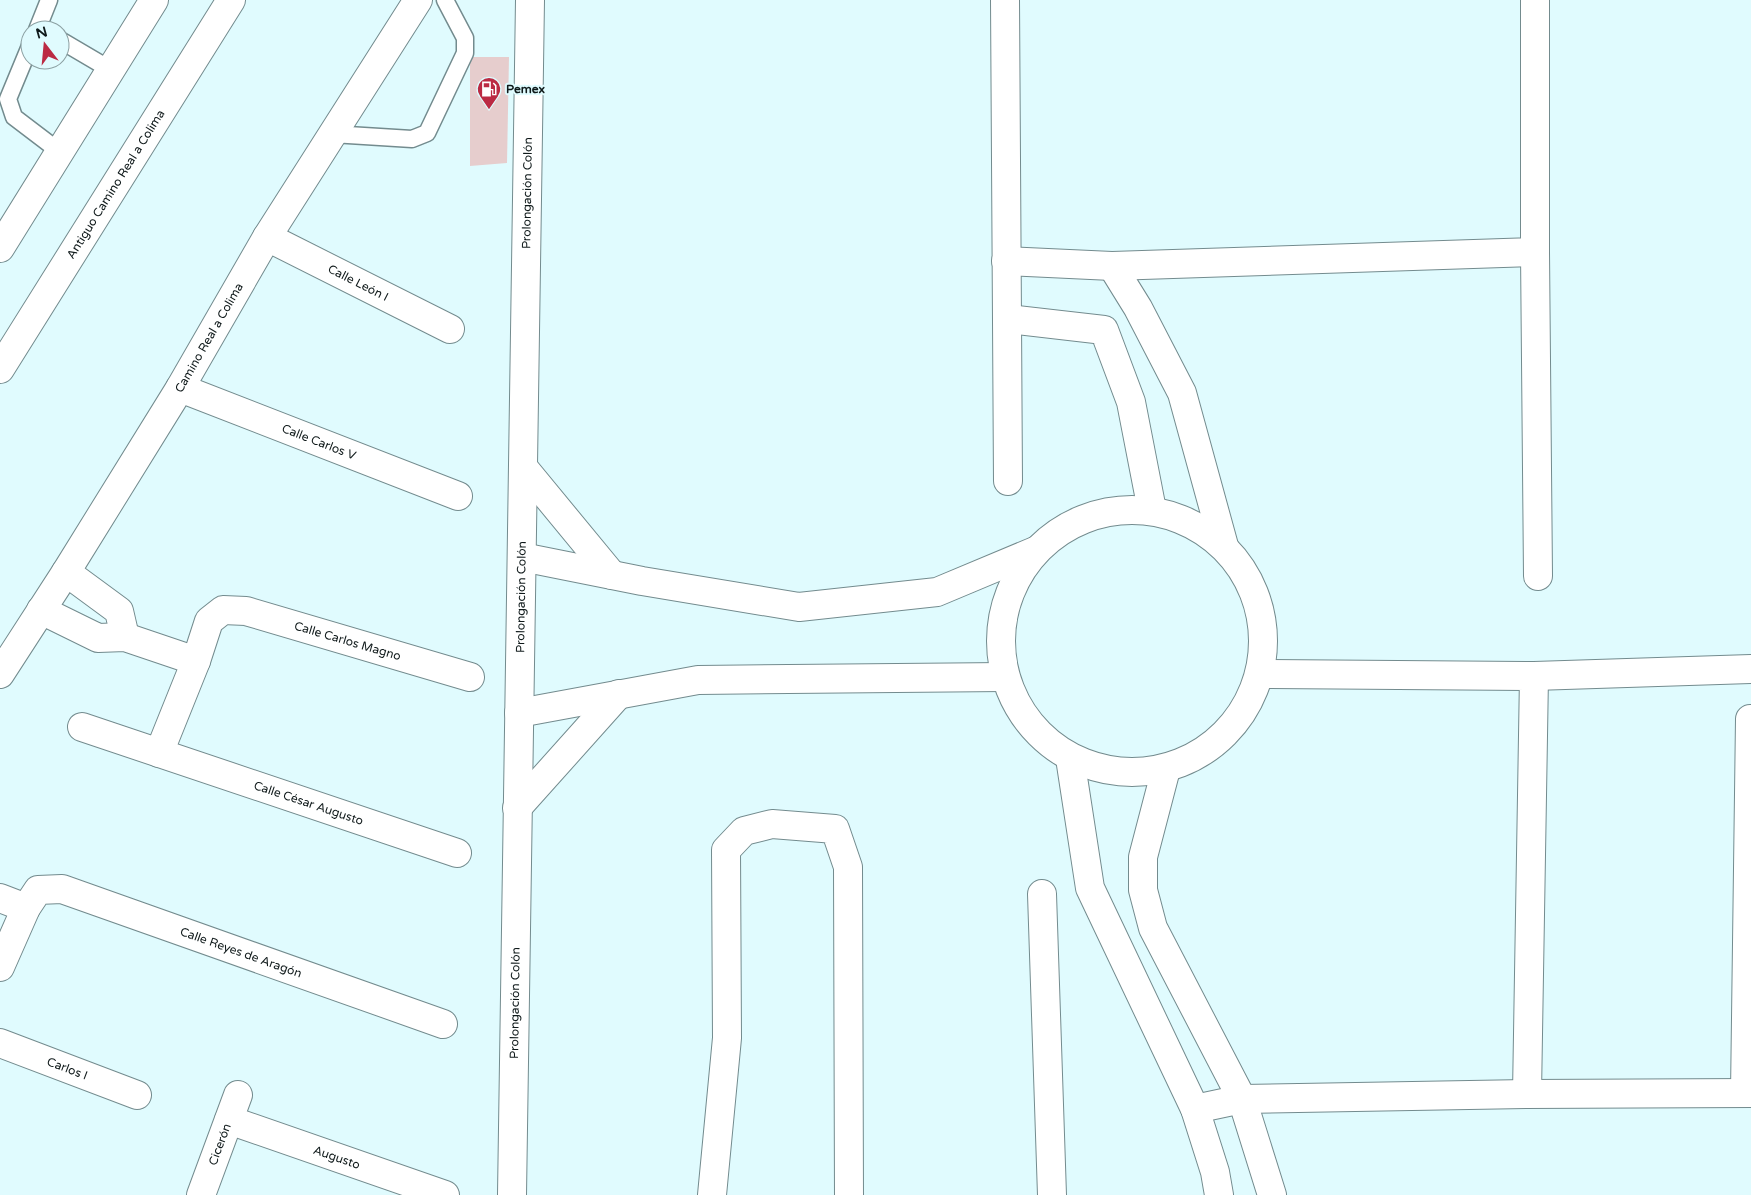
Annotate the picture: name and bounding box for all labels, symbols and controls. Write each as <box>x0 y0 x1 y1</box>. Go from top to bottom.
north arrow <box>20 20 70 70</box>
text: N <box>34 23 49 43</box>
fuel station icon: Pemex <box>476 76 502 110</box>
place label: Pemex <box>506 82 545 96</box>
street label: Antiguo Camino Real a Colima <box>64 107 168 261</box>
street label: Prolongación Colón <box>519 137 535 249</box>
street label: Calle León I <box>326 262 391 304</box>
street label: Camino Real a Colima <box>172 280 246 395</box>
street label: Calle Carlos V <box>280 421 359 463</box>
street label: Prolongación Colón <box>513 541 529 653</box>
street label: Calle Carlos Magno <box>293 619 403 663</box>
street label: Calle César Augusto <box>252 778 365 828</box>
street label: Calle Reyes de Aragón <box>178 924 304 980</box>
street label: Prolongación Colón <box>507 947 523 1059</box>
street label: Carlos I <box>45 1054 90 1083</box>
street label: Cicerón <box>206 1122 234 1167</box>
street label: Augusto <box>311 1143 362 1172</box>

